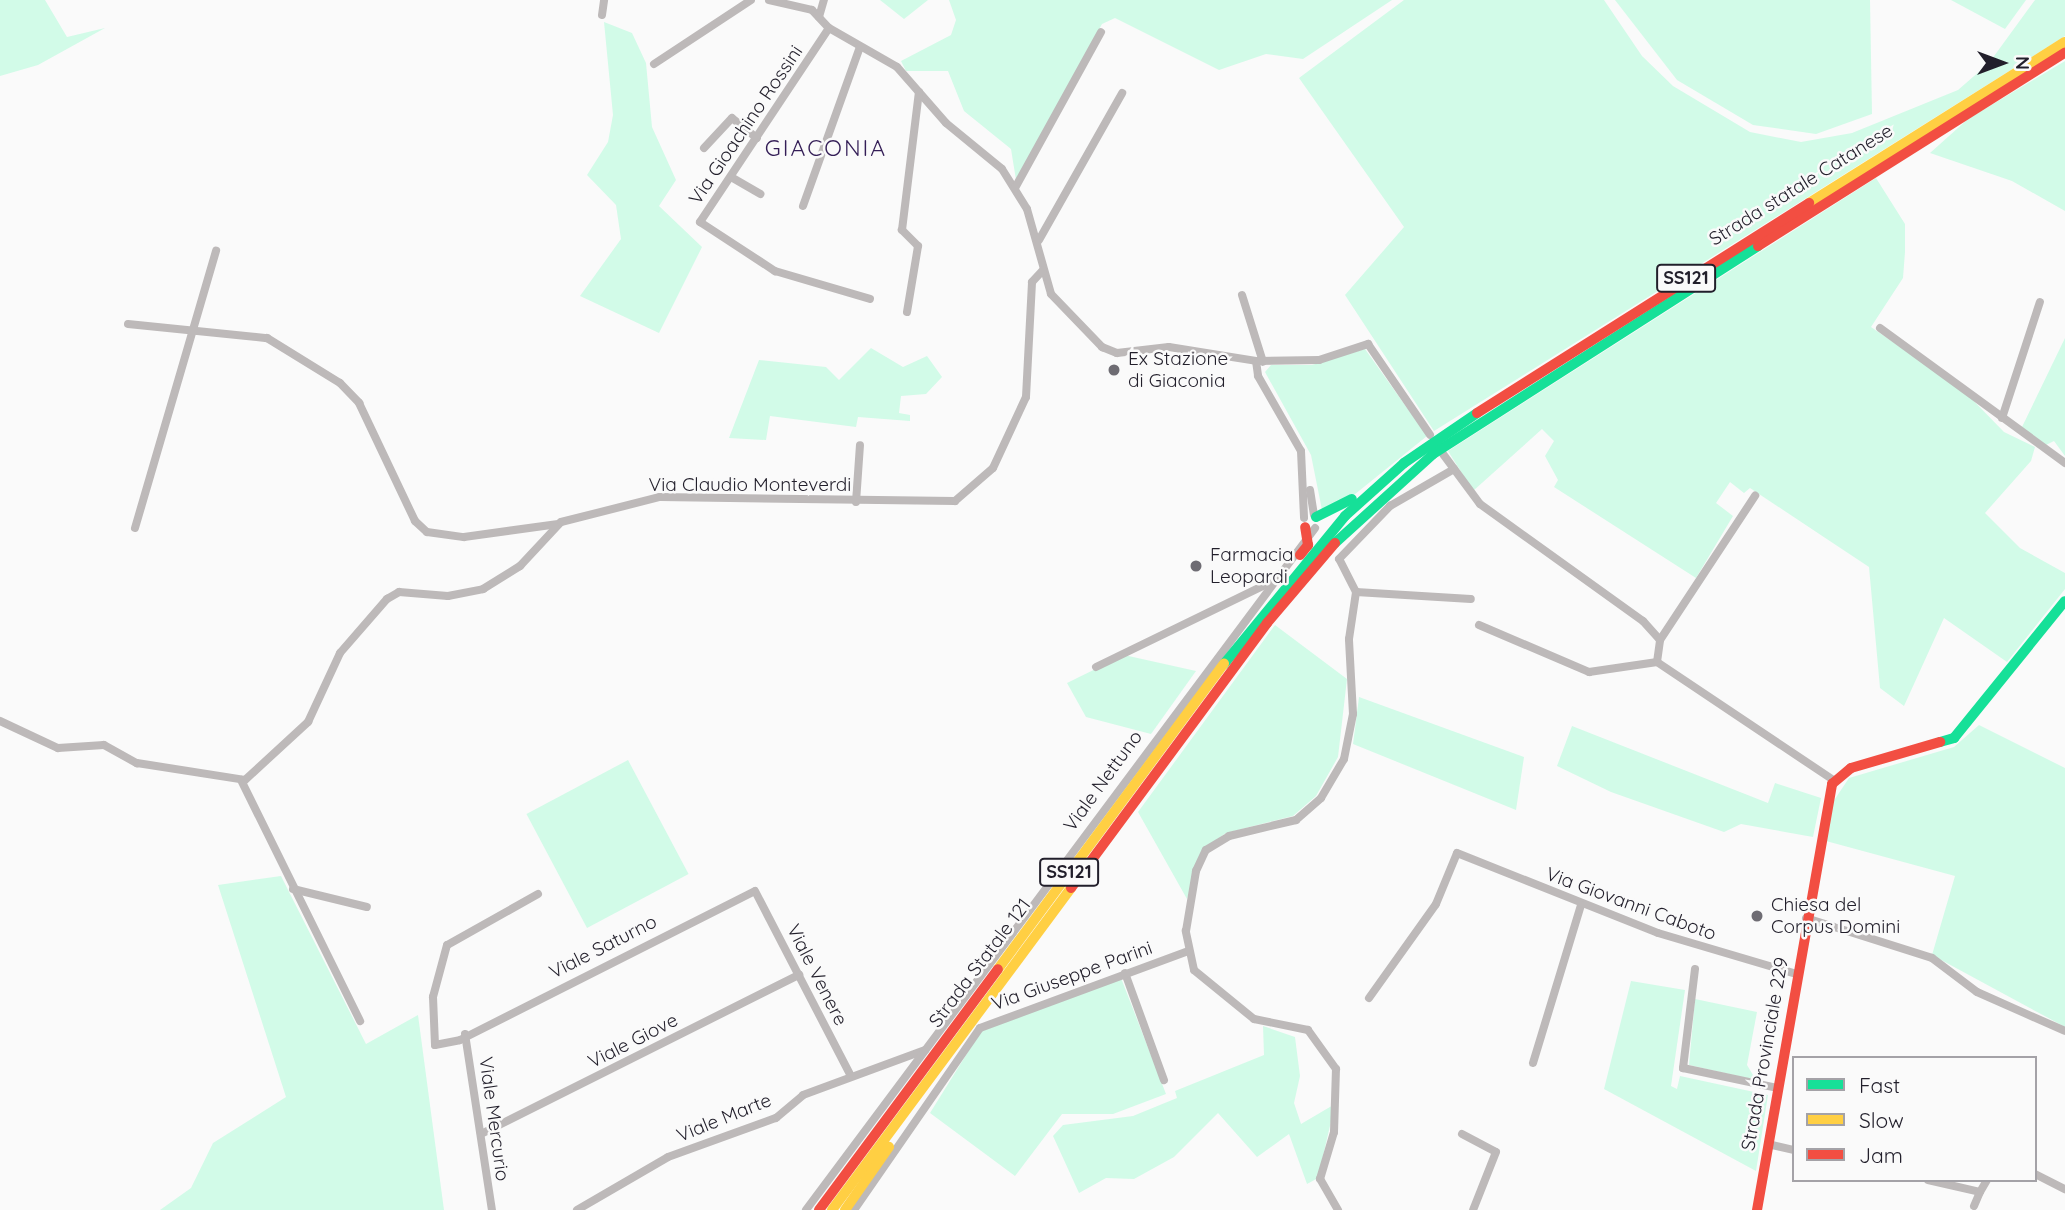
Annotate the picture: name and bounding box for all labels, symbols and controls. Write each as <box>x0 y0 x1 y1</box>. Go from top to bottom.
north arrow <box>1967 28 2037 98</box>
street label: Via Gioachino Rossini <box>684 41 808 209</box>
text: N <box>2011 56 2035 70</box>
street label: Strada statale Catanese <box>1705 119 1897 251</box>
district label: GIACONIA <box>766 134 886 162</box>
road number: SS121 <box>1654 264 1718 292</box>
place label: Ex Stazione di Giaconia <box>1128 348 1228 392</box>
marker: Ex Stazione di Giaconia <box>1106 362 1122 378</box>
street label: Via Claudio Monteverdi <box>649 474 851 496</box>
place label: Farmacia Leopardi <box>1210 544 1293 588</box>
marker: Farmacia Leopardi <box>1188 558 1204 574</box>
street label: Viale Nettuno <box>1059 726 1147 836</box>
road number: SS121 <box>1038 858 1100 886</box>
street label: Via Giovanni Caboto <box>1543 863 1719 945</box>
street label: Strada Statale 121 <box>924 894 1036 1032</box>
place label: Chiesa del Corpus Domini <box>1771 894 1900 938</box>
marker: Chiesa del Corpus Domini <box>1749 908 1765 924</box>
street label: Viale Saturno <box>545 910 661 984</box>
street label: Viale Venere <box>782 921 852 1029</box>
street label: Via Giuseppe Parini <box>989 936 1155 1016</box>
street label: Strada Provinciale 229 <box>1737 956 1793 1152</box>
street label: Viale Giove <box>584 1009 682 1073</box>
street label: Viale Mercurio <box>474 1055 514 1183</box>
legend <box>1792 1056 2037 1182</box>
text: Fast <box>1859 1072 1900 1098</box>
street label: Viale Marte <box>673 1089 775 1147</box>
text: Slow <box>1859 1107 1904 1133</box>
text: Jam <box>1859 1142 1903 1168</box>

